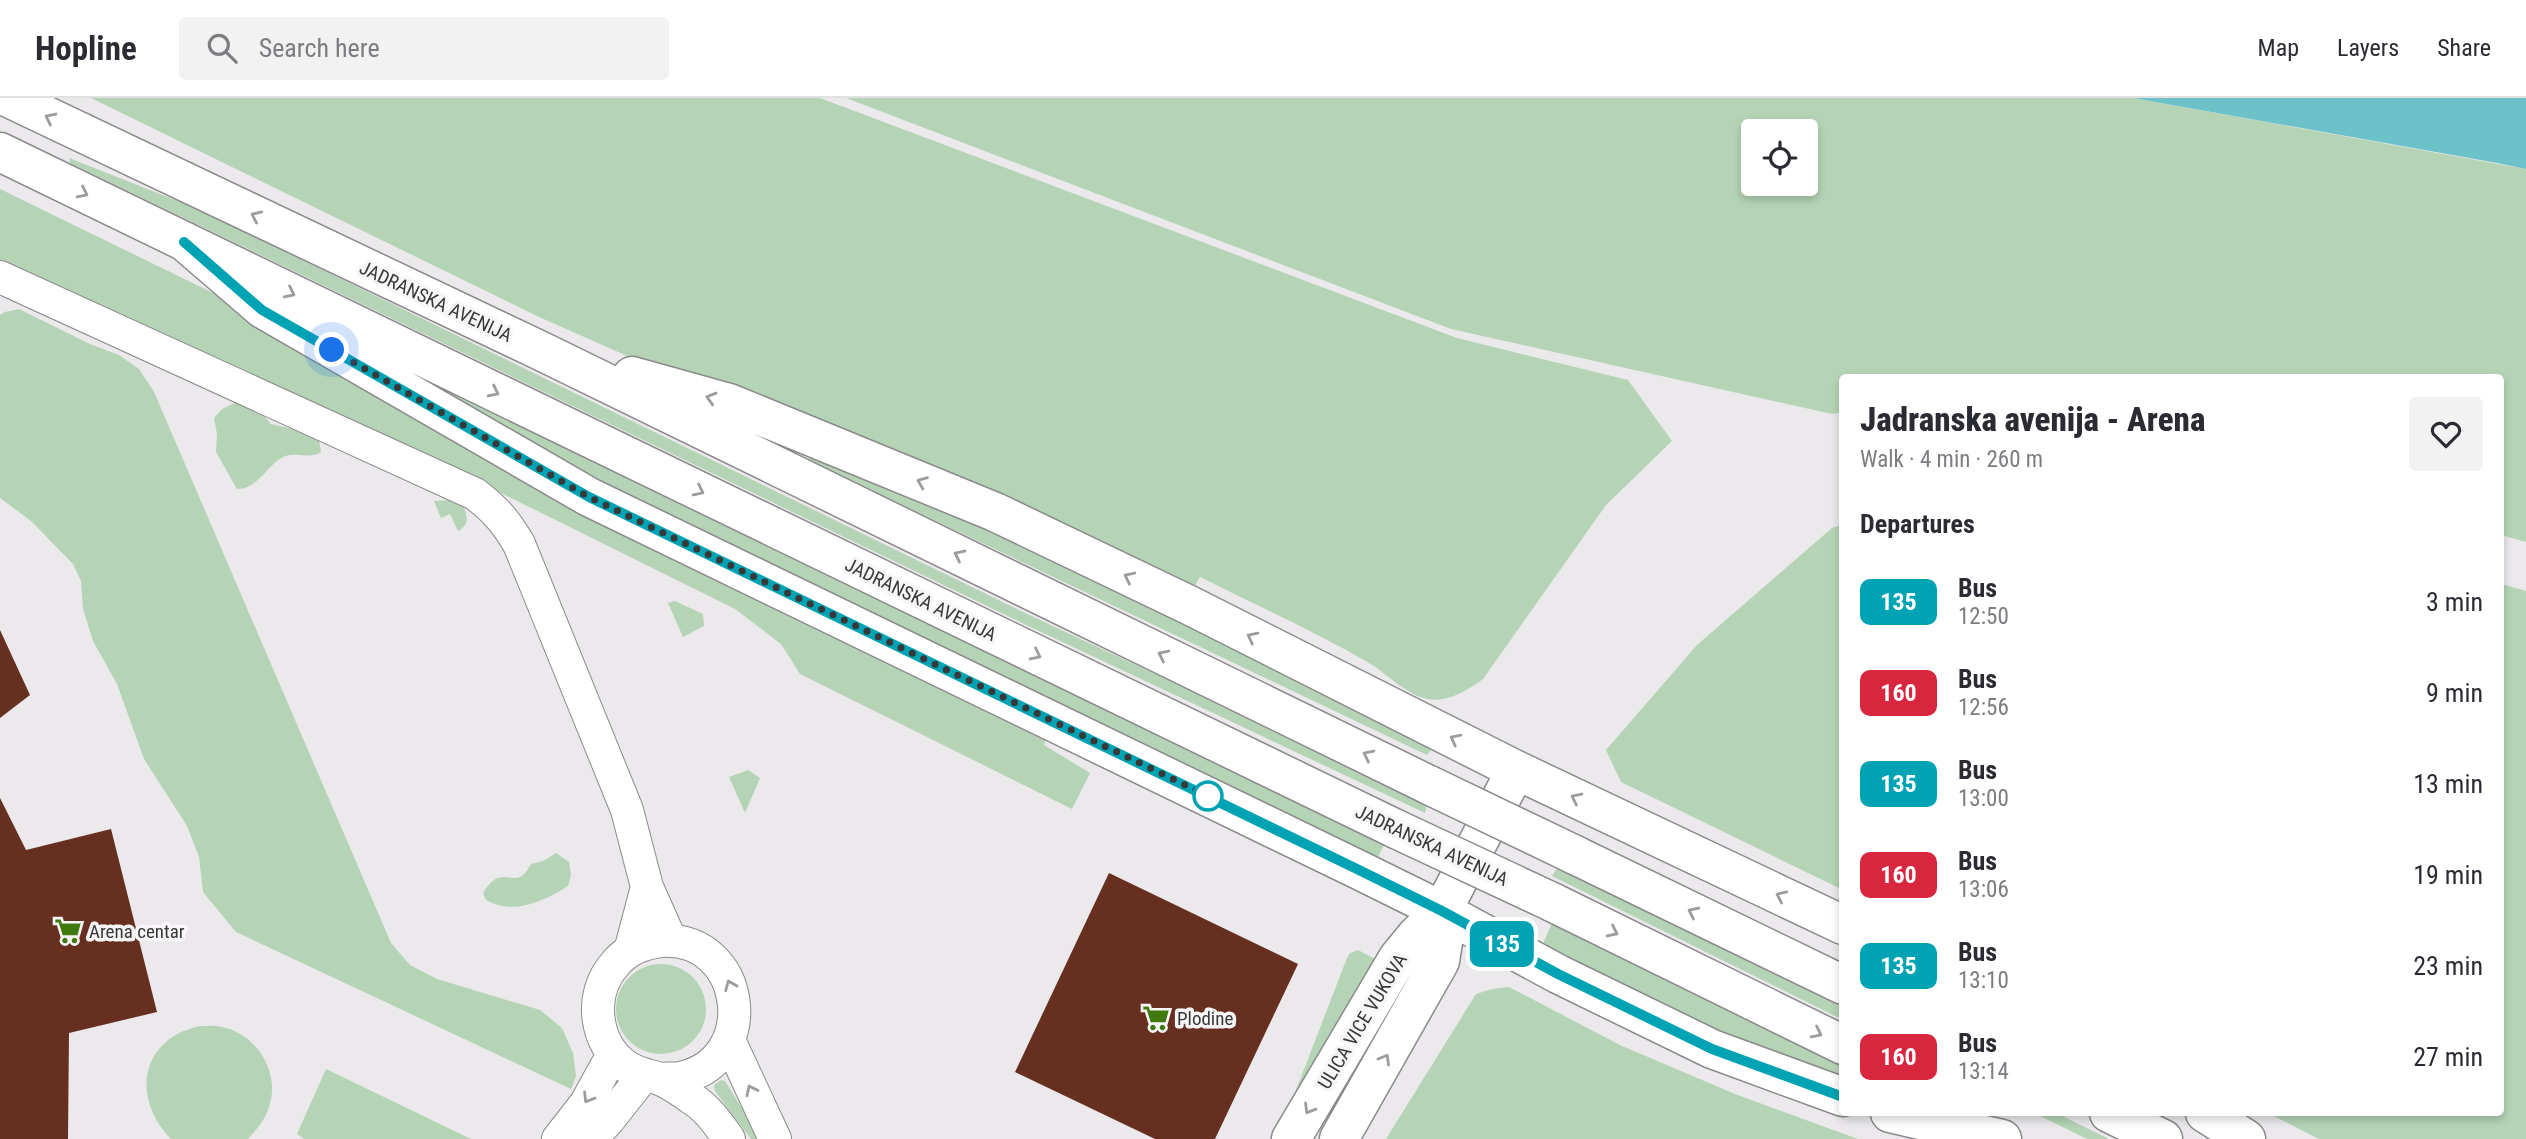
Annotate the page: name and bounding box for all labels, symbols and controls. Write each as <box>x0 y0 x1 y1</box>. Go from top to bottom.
search box <box>179 17 669 80</box>
text: Hopline <box>35 29 137 68</box>
icon: search <box>203 29 241 67</box>
text: Search here <box>259 33 380 63</box>
text: Map <box>2258 34 2299 62</box>
text: Layers <box>2337 34 2399 62</box>
text: Share <box>2437 34 2491 62</box>
one-way arrow <box>45 112 57 126</box>
map controls <box>1741 119 1818 196</box>
button: locate <box>1741 119 1818 196</box>
one-way arrow <box>76 184 88 198</box>
one-way arrow <box>251 210 263 224</box>
street label: JADRANSKA AVENIJA <box>356 256 516 347</box>
one-way arrow <box>282 284 295 298</box>
your location <box>314 332 349 367</box>
one-way arrow <box>487 384 499 398</box>
one-way arrow <box>705 392 717 406</box>
button: heart <box>2409 397 2483 471</box>
text: Jadranska avenija - Arena <box>1860 400 2205 439</box>
text: Walk · 4 min · 260 m <box>1860 446 2043 473</box>
one-way arrow <box>917 477 929 491</box>
one-way arrow <box>692 483 704 497</box>
text: Departures <box>1860 509 1975 539</box>
one-way arrow <box>954 549 966 563</box>
street label: JADRANSKA AVENIJA <box>841 553 1000 646</box>
one-way arrow <box>1124 571 1136 585</box>
text: Bus <box>1958 573 1997 603</box>
text: 3 min <box>2426 587 2483 617</box>
text: 135 <box>1880 588 1917 616</box>
text: 12:50 <box>1958 603 2009 630</box>
one-way arrow <box>1247 631 1259 645</box>
one-way arrow <box>1029 646 1041 660</box>
one-way arrow <box>1158 649 1170 663</box>
text: Bus <box>1958 664 1997 694</box>
text: 9 min <box>2426 678 2483 708</box>
text: 160 <box>1880 679 1917 707</box>
text: 12:56 <box>1958 694 2009 721</box>
one-way arrow <box>1450 734 1462 748</box>
one-way arrow <box>1363 749 1375 763</box>
text: Bus <box>1958 755 1997 785</box>
text: 13 min <box>2413 769 2483 799</box>
text: 135 <box>1880 770 1917 798</box>
unlabelled marker <box>1193 781 1223 811</box>
text: 13:00 <box>1958 785 2009 812</box>
one-way arrow <box>1571 793 1583 807</box>
street label: JADRANSKA AVENIJA <box>1352 800 1512 891</box>
text: Bus <box>1958 846 1997 876</box>
text: 19 min <box>2413 860 2483 890</box>
text: 160 <box>1880 861 1917 889</box>
text: 13:06 <box>1958 876 2009 903</box>
one-way arrow <box>1776 890 1788 904</box>
one-way arrow <box>1688 907 1700 921</box>
supermarket icon: Arena centar <box>53 916 83 946</box>
place label: Arena centar <box>89 920 185 943</box>
line badge: 135 <box>1462 921 1542 967</box>
one-way arrow <box>1606 924 1618 938</box>
text: 135 <box>1484 930 1520 958</box>
text: Bus <box>1958 937 1997 967</box>
street label: ULICA VICE VUKOVA <box>1313 949 1412 1093</box>
text: 23 min <box>2413 951 2483 981</box>
text: 135 <box>1880 952 1917 980</box>
text: 13:10 <box>1958 967 2009 994</box>
one-way arrow <box>724 979 738 991</box>
supermarket icon: Plodine <box>1141 1003 1171 1033</box>
place label: Plodine <box>1177 1007 1233 1030</box>
one-way arrow <box>1810 1024 1822 1038</box>
text: Bus <box>1958 1028 1997 1058</box>
text: 27 min <box>2413 1042 2483 1072</box>
text: 160 <box>1880 1043 1917 1071</box>
one-way arrow <box>1377 1053 1390 1066</box>
text: 13:14 <box>1958 1058 2009 1085</box>
one-way arrow <box>745 1085 759 1097</box>
one-way arrow <box>584 1091 597 1104</box>
one-way arrow <box>1304 1102 1317 1114</box>

